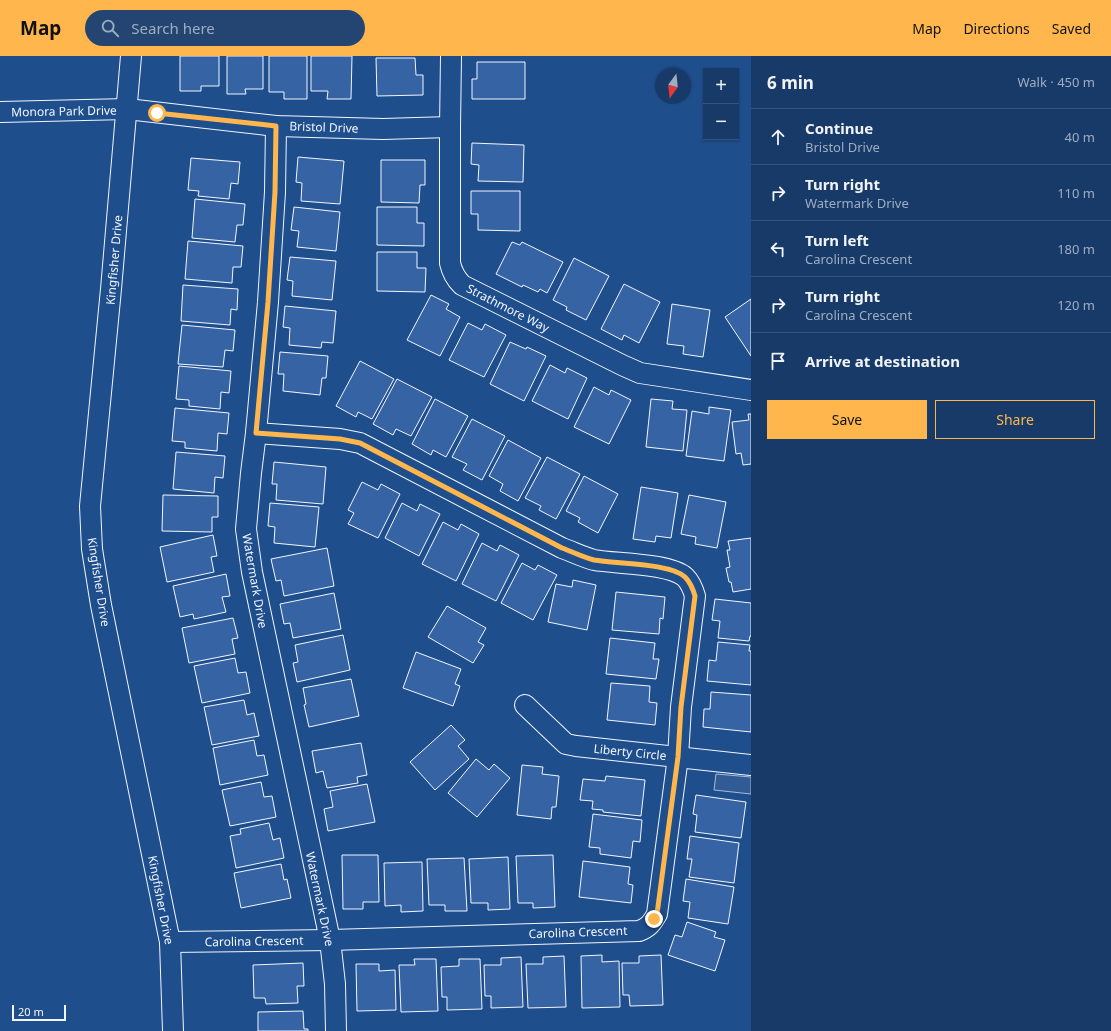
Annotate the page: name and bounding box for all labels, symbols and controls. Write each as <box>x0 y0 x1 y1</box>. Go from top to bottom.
search box <box>85 10 365 46</box>
text: Map <box>20 15 61 41</box>
icon: search <box>99 17 121 39</box>
text: Search here <box>131 18 215 38</box>
text: Map <box>912 19 941 38</box>
text: Directions <box>963 19 1030 38</box>
text: Saved <box>1052 19 1091 38</box>
north arrow <box>655 68 691 104</box>
map controls <box>703 68 739 140</box>
button: + <box>703 68 739 104</box>
text: 6 min <box>767 71 814 94</box>
text: Walk · 450 m <box>1017 73 1095 91</box>
street label: Monora Park Drive <box>11 102 117 120</box>
route start <box>148 104 166 122</box>
button: − <box>703 104 739 140</box>
street label: Bristol Drive <box>289 117 359 137</box>
text: Continue <box>805 118 873 138</box>
icon: ahead <box>767 126 789 148</box>
text: 40 m <box>1065 128 1095 146</box>
text: Bristol Drive <box>805 138 880 156</box>
text: Turn right <box>805 174 880 194</box>
icon: right <box>767 182 789 204</box>
text: 110 m <box>1057 184 1095 202</box>
text: Watermark Drive <box>805 194 909 212</box>
street label: Kingfisher Drive <box>102 214 126 306</box>
text: Turn left <box>805 230 869 250</box>
icon: left <box>767 238 789 260</box>
text: 180 m <box>1057 240 1095 258</box>
text: Carolina Crescent <box>805 250 912 268</box>
street label: Strathmore Way <box>464 280 553 337</box>
text: Turn right <box>805 286 880 306</box>
icon: right <box>767 294 789 316</box>
text: 120 m <box>1057 296 1095 314</box>
text: Carolina Crescent <box>805 306 912 324</box>
icon: arrive <box>767 350 789 372</box>
text: Arrive at destination <box>805 351 960 371</box>
button: Save <box>767 400 927 439</box>
button: Share <box>935 400 1095 439</box>
street label: Watermark Drive <box>238 532 272 630</box>
street label: Kingfisher Drive <box>84 536 114 628</box>
street label: Liberty Circle <box>593 740 667 764</box>
street label: Watermark Drive <box>302 850 338 948</box>
street label: Kingfisher Drive <box>144 854 178 946</box>
route end <box>645 910 663 928</box>
street label: Carolina Crescent <box>528 922 628 942</box>
street label: Carolina Crescent <box>204 932 304 950</box>
scale bar <box>12 1003 66 1022</box>
text: 20 m <box>18 1004 44 1019</box>

